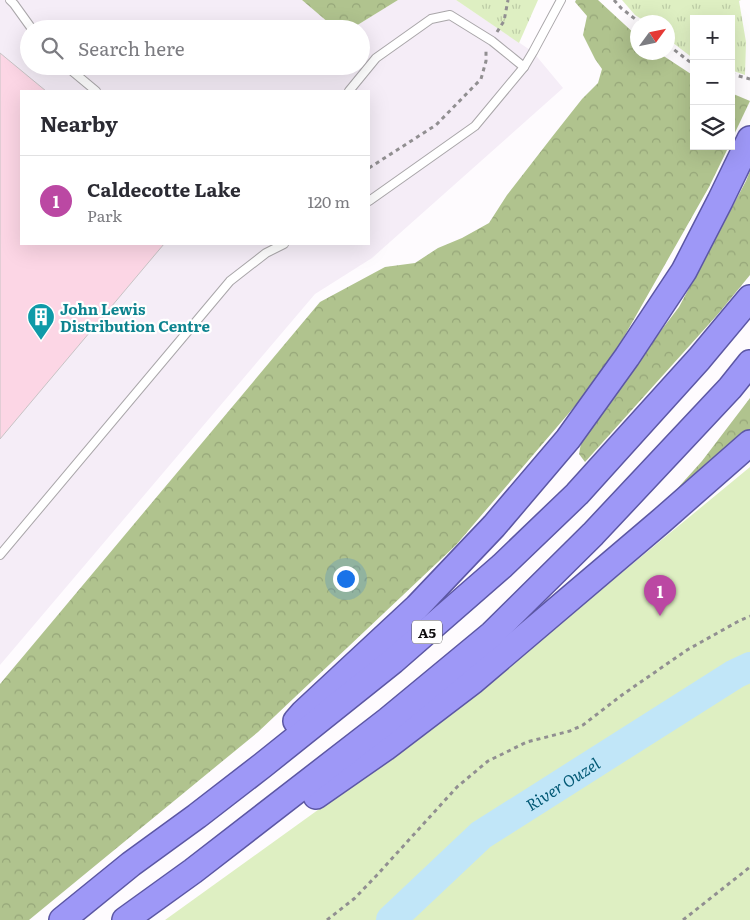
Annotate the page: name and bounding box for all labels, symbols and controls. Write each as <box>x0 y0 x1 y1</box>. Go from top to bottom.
north arrow <box>630 15 675 60</box>
map controls <box>690 15 735 150</box>
button: + <box>690 15 735 60</box>
search box <box>20 20 370 75</box>
icon: search <box>38 34 66 62</box>
text: Search here <box>78 34 185 62</box>
button: − <box>690 60 735 105</box>
button: layers <box>690 105 735 150</box>
text: Nearby <box>40 107 118 138</box>
text: Caldecotte Lake <box>87 175 241 203</box>
text: 1 <box>53 189 59 213</box>
text: 120 m <box>307 189 350 213</box>
text: Park <box>87 203 122 227</box>
place label: John Lewis Distribution Centre <box>60 297 210 337</box>
building icon: John Lewis Distribution Centre <box>26 302 56 341</box>
your location <box>333 566 359 592</box>
pin: 1 <box>644 575 676 616</box>
road number: A5 <box>412 620 442 644</box>
water label: River Ouzel <box>521 751 604 816</box>

